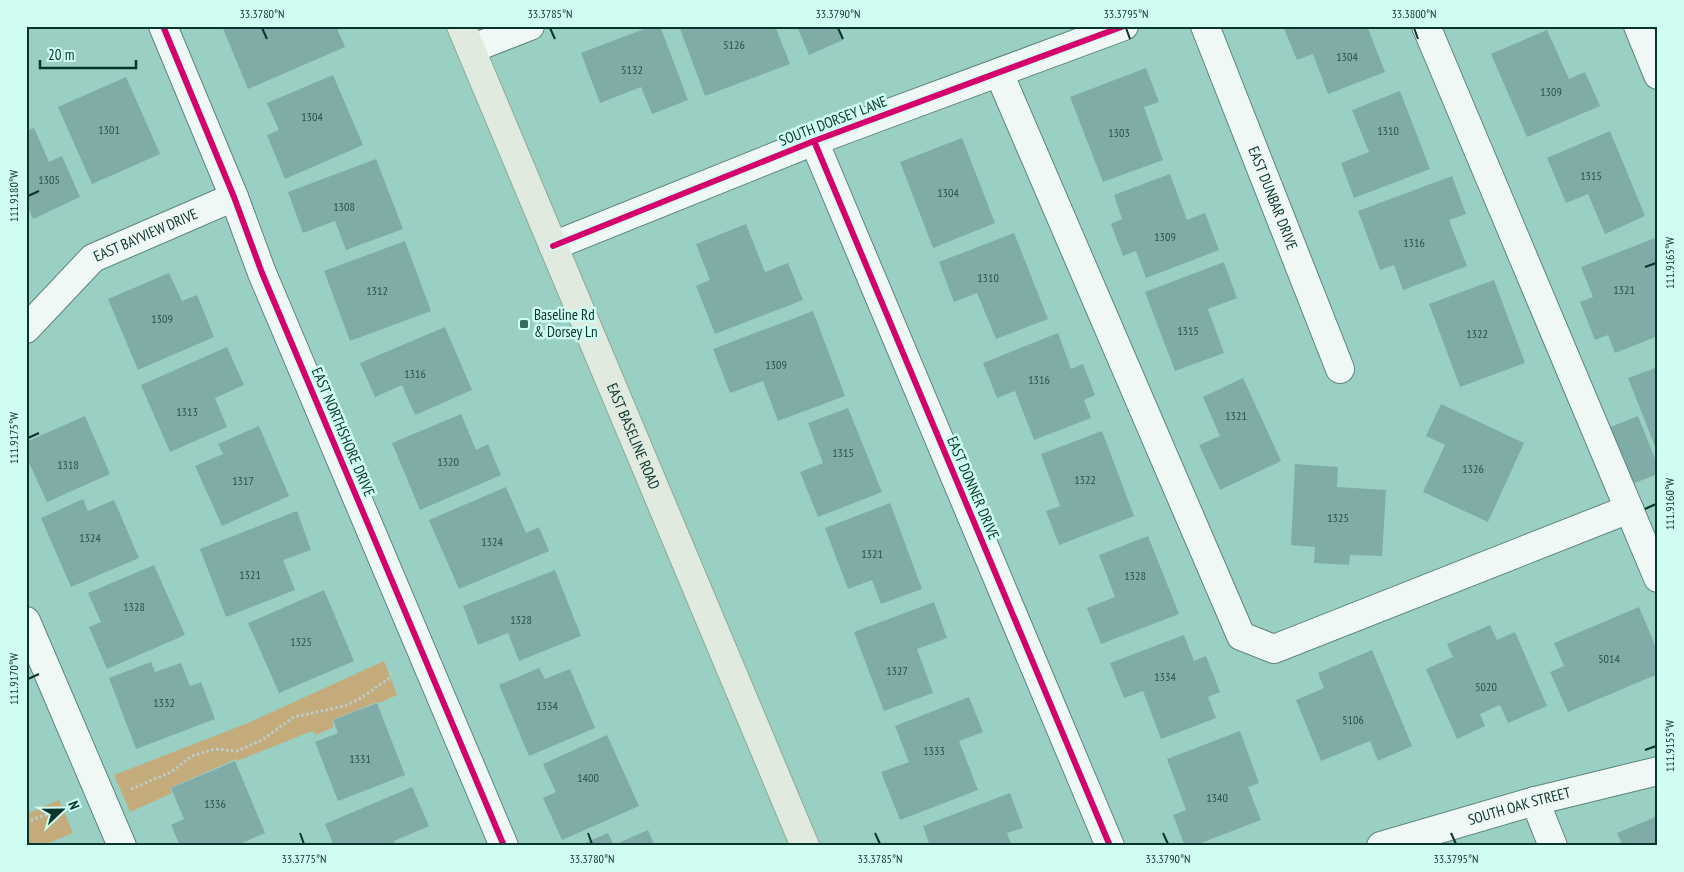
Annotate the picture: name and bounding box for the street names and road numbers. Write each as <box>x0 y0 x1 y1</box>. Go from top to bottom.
street label: SOUTH DORSEY LANE <box>776 91 890 150</box>
street label: EAST DUNBAR DRIVE <box>1244 143 1302 253</box>
street label: EAST BAYVIEW DRIVE <box>91 204 200 266</box>
street label: EAST NORTHSHORE DRIVE <box>308 364 379 499</box>
street label: EAST BASELINE ROAD <box>603 380 664 492</box>
street label: EAST DONNER DRIVE <box>943 433 1004 542</box>
street label: SOUTH OAK STREET <box>1466 783 1573 829</box>

